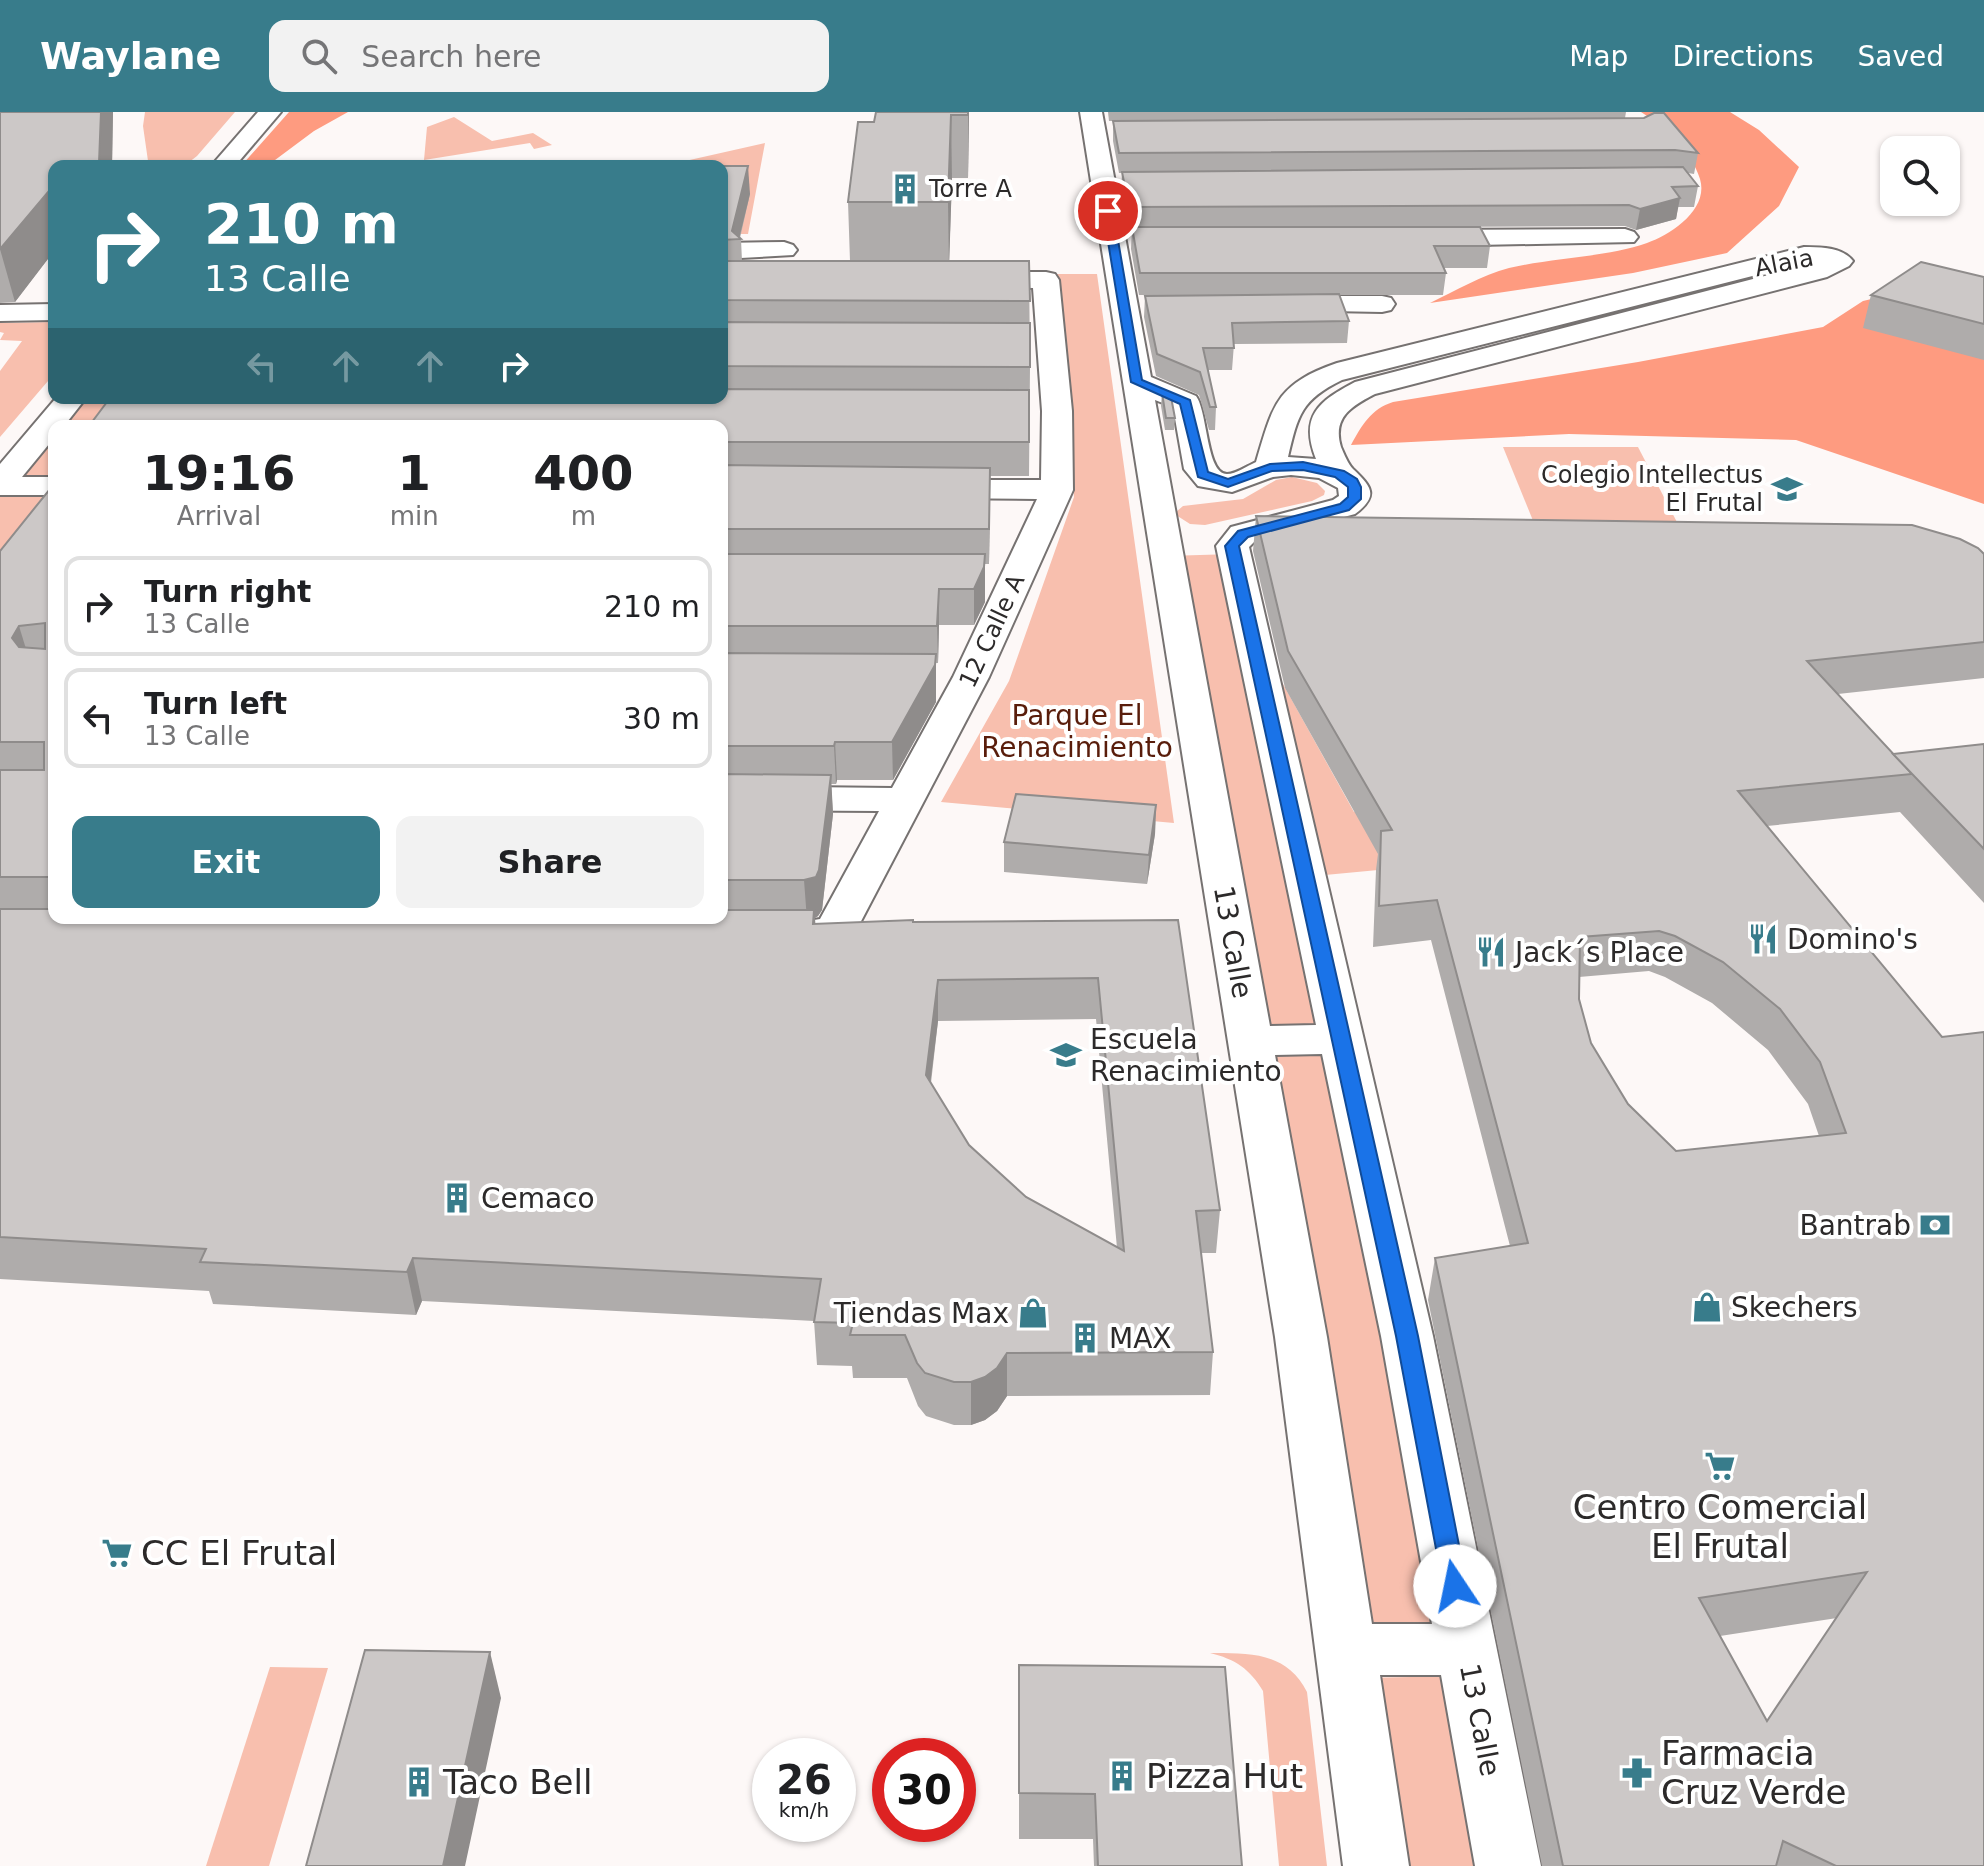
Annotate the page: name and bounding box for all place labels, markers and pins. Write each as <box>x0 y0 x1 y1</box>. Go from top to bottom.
building icon: Torre A <box>888 172 922 206</box>
place label: Torre A <box>928 175 1012 203</box>
pin <box>1074 177 1142 245</box>
place label: Colegio Intellectus El Frutal <box>1541 461 1763 517</box>
school or university icon: Colegio Intellectus El Frutal <box>1770 472 1804 506</box>
restaurant icon: Domino's <box>1746 922 1780 956</box>
place label: Domino's <box>1787 923 1918 956</box>
restaurant icon: Jack´s Place <box>1474 935 1508 969</box>
place label: Jack´s Place <box>1513 936 1684 969</box>
place label: Escuela Renacimiento <box>1090 1023 1282 1088</box>
school or university icon: Escuela Renacimiento <box>1049 1038 1083 1072</box>
building icon: Cemaco <box>440 1181 474 1215</box>
place label: Cemaco <box>481 1182 595 1215</box>
bank icon: Bantrab <box>1918 1208 1952 1242</box>
place label: Bantrab <box>1799 1209 1911 1242</box>
shop icon: Skechers <box>1690 1290 1724 1324</box>
place label: Skechers <box>1731 1291 1858 1324</box>
shop icon: Tiendas Max <box>1016 1296 1050 1330</box>
place label: Tiendas Max <box>833 1297 1009 1330</box>
building icon: MAX <box>1068 1321 1102 1355</box>
place label: MAX <box>1109 1322 1172 1355</box>
supermarket icon: Centro Comercial El Frutal <box>1703 1449 1737 1483</box>
place label: Centro Comercial El Frutal <box>1573 1487 1867 1566</box>
place label: CC El Frutal <box>141 1533 337 1573</box>
supermarket icon: CC El Frutal <box>100 1536 134 1570</box>
place label: Farmacia Cruz Verde <box>1661 1733 1846 1812</box>
place label: Pizza Hut <box>1146 1756 1303 1796</box>
pharmacy icon: Farmacia Cruz Verde <box>1620 1756 1654 1790</box>
building icon: Pizza Hut <box>1105 1759 1139 1793</box>
place label: Taco Bell <box>442 1762 592 1802</box>
building icon: Taco Bell <box>402 1765 436 1799</box>

